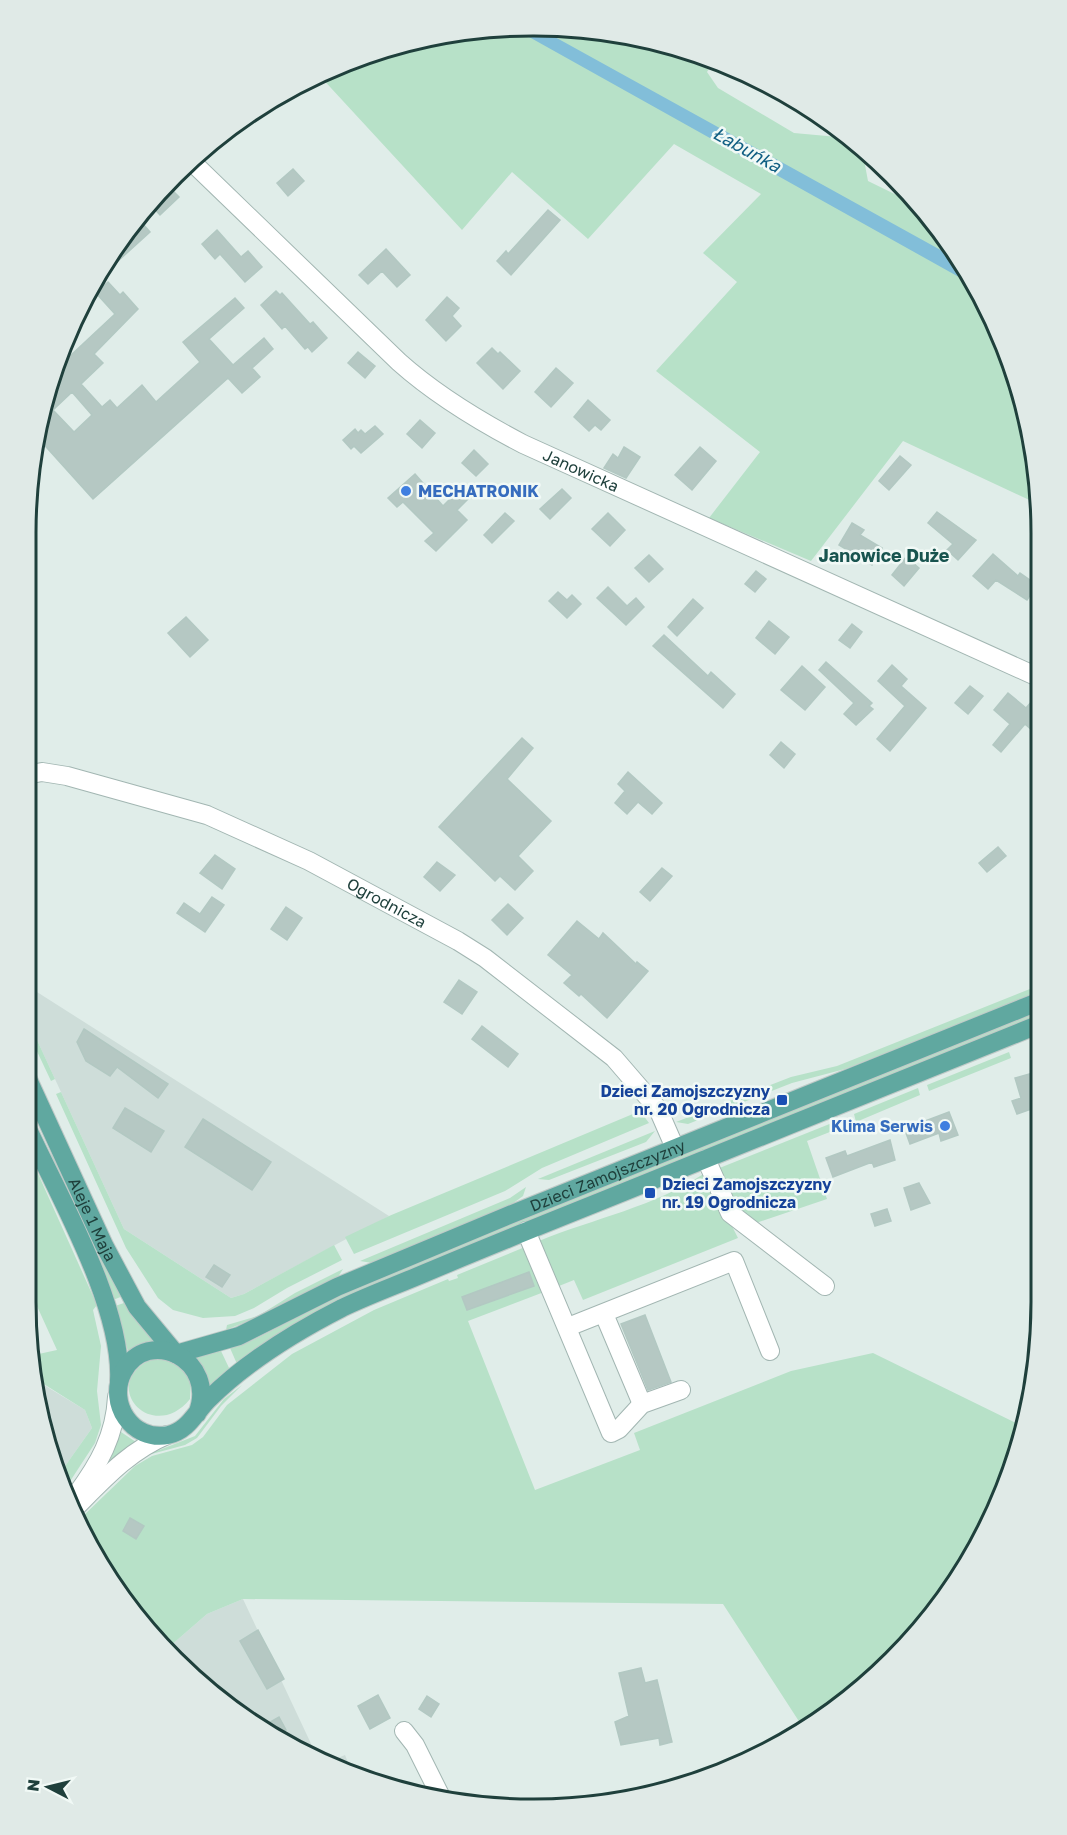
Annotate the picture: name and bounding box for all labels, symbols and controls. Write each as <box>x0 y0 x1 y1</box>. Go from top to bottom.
water label: Łabuńka <box>709 121 785 177</box>
street label: Janowicka <box>540 444 622 496</box>
place label: MECHATRONIK <box>418 481 539 501</box>
marker: MECHATRONIK <box>399 484 413 498</box>
district label: Janowice Duże <box>819 544 950 566</box>
street label: Ogrodnicza <box>343 873 430 932</box>
place label: Dzieci Zamojszczyzny nr. 20 Ogrodnicza <box>600 1081 770 1119</box>
marker: Dzieci Zamojszczyzny nr. 20 Ogrodnicza <box>775 1093 789 1107</box>
place label: Klima Serwis <box>831 1116 933 1136</box>
marker: Klima Serwis <box>938 1119 952 1133</box>
street label: Dzieci Zamojszczyzny <box>527 1135 688 1216</box>
street label: Aleje 1 Maja <box>64 1174 121 1265</box>
place label: Dzieci Zamojszczyzny nr. 19 Ogrodnicza <box>662 1174 832 1212</box>
marker: Dzieci Zamojszczyzny nr. 19 Ogrodnicza <box>643 1186 657 1200</box>
north arrow <box>18 1757 78 1817</box>
text: N <box>22 1778 44 1792</box>

